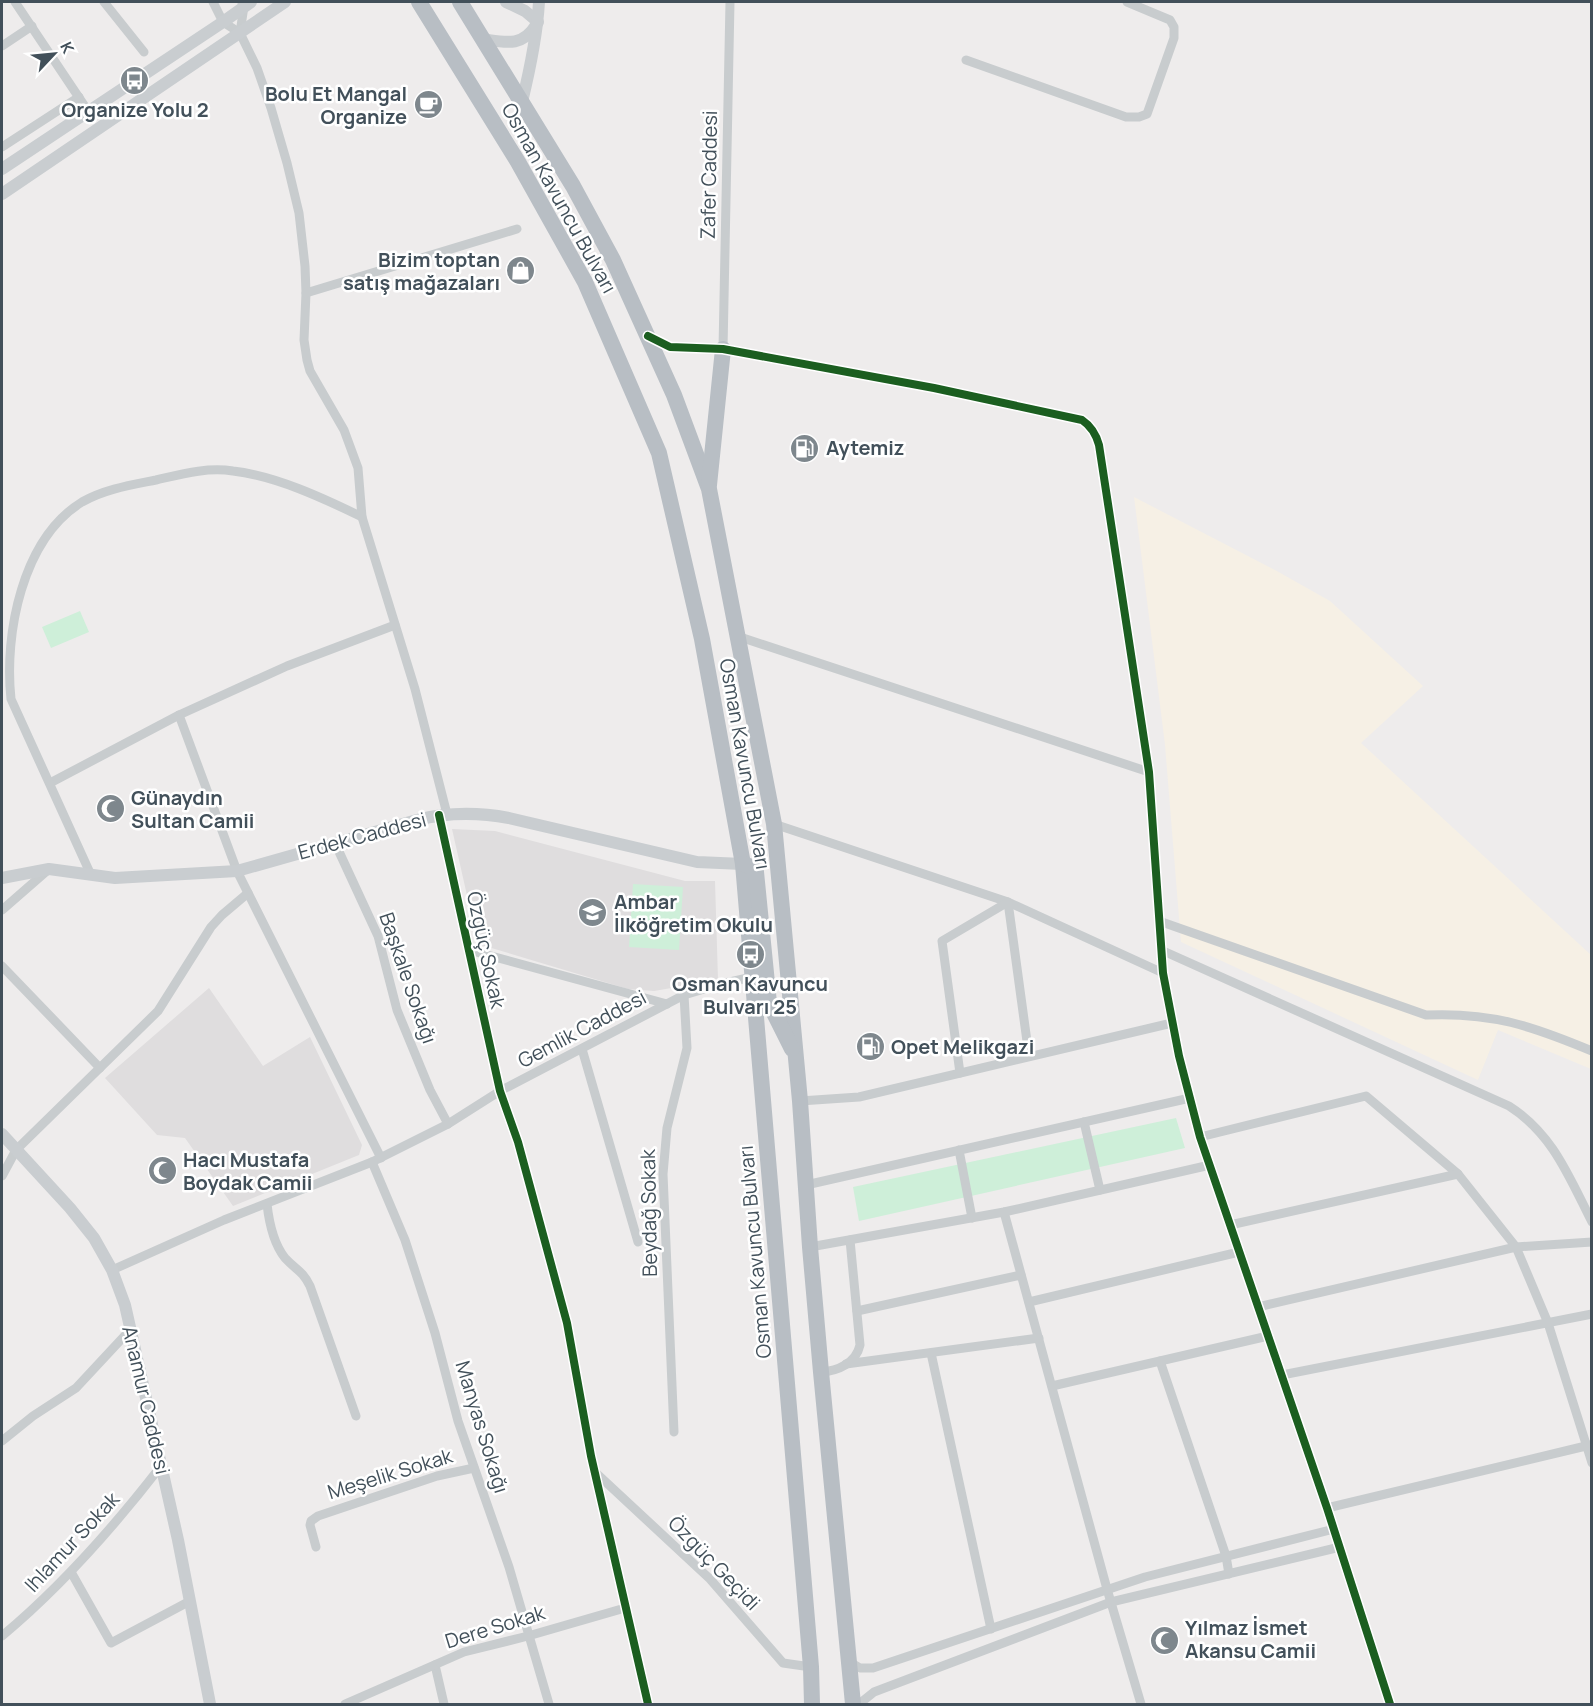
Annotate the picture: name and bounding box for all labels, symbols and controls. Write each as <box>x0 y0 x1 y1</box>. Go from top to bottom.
north arrow <box>24 24 84 84</box>
text: K <box>55 38 80 57</box>
bus stop icon: Organize Yolu 2 <box>119 64 151 96</box>
place label: Bolu Et Mangal Organize <box>265 80 407 130</box>
cafe icon: Bolu Et Mangal Organize <box>412 89 444 121</box>
place label: Organize Yolu 2 <box>61 96 209 123</box>
street label: Osman Kavuncu Bulvarı <box>496 98 623 298</box>
street label: Zafer Caddesi <box>694 110 723 240</box>
place label: Bizim toptan satış mağazaları <box>343 246 500 296</box>
shop icon: Bizim toptan satış mağazaları <box>505 255 537 287</box>
fuel station icon: Aytemiz <box>789 432 821 464</box>
place label: Aytemiz <box>826 434 905 461</box>
street label: Osman Kavuncu Bulvarı <box>714 656 777 871</box>
place label: Günaydın Sultan Camii <box>131 784 254 834</box>
mosque icon: Günaydın Sultan Camii <box>94 793 126 825</box>
street label: Erdek Caddesi <box>295 805 429 866</box>
place label: Ambar İlköğretim Okulu <box>614 888 773 938</box>
street label: Özgüç Sokak <box>461 889 512 1012</box>
school or university icon: Ambar İlköğretim Okulu <box>577 897 609 929</box>
street label: Başkale Sokağı <box>373 909 444 1047</box>
bus stop icon: Osman Kavuncu Bulvarı 25 <box>734 938 766 970</box>
place label: Osman Kavuncu Bulvarı 25 <box>672 970 828 1020</box>
street label: Gemlik Caddesi <box>513 983 651 1074</box>
fuel station icon: Opet Melikgazi <box>854 1031 886 1063</box>
place label: Opet Melikgazi <box>891 1033 1034 1060</box>
street label: Osman Kavuncu Bulvarı <box>732 1144 777 1360</box>
place label: Hacı Mustafa Boydak Camii <box>183 1146 312 1196</box>
street label: Beydağ Sokak <box>634 1148 663 1277</box>
mosque icon: Hacı Mustafa Boydak Camii <box>146 1155 178 1187</box>
street label: Anamur Caddesi <box>116 1323 177 1477</box>
street label: Manyas Sokağı <box>450 1357 515 1496</box>
street label: Meşelik Sokak <box>324 1441 457 1505</box>
street label: Ihlamur Sokak <box>18 1485 126 1597</box>
street label: Özgüç Geçidi <box>662 1510 766 1616</box>
street label: Dere Sokak <box>442 1598 549 1654</box>
place label: Yılmaz İsmet Akansu Camii <box>1185 1614 1316 1664</box>
mosque icon: Yılmaz İsmet Akansu Camii <box>1148 1624 1180 1656</box>

